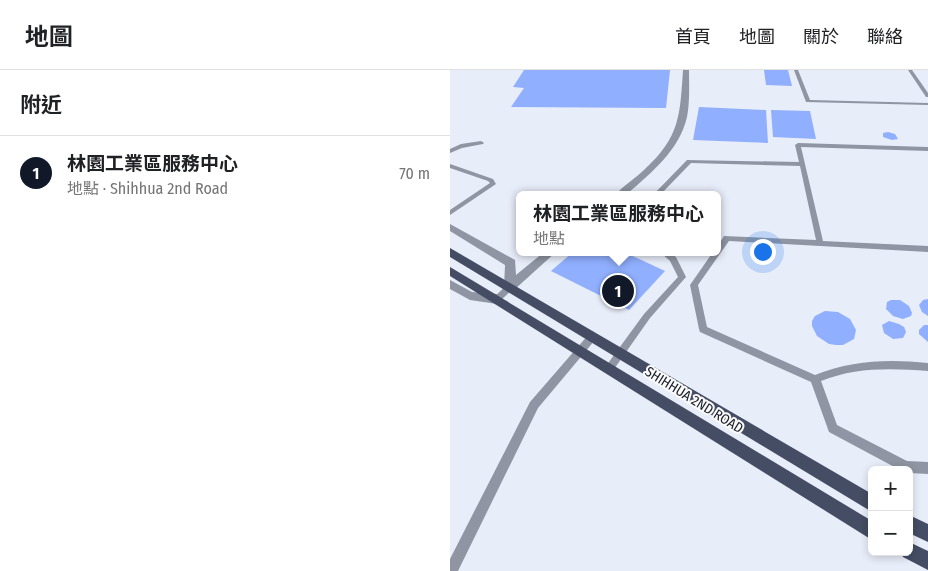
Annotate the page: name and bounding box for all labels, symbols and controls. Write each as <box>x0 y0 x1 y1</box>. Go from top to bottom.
text: 地圖 <box>25 23 73 51</box>
text: 首頁 <box>675 26 711 48</box>
text: 地圖 <box>739 26 775 48</box>
text: 關於 <box>803 26 839 48</box>
text: 聯絡 <box>867 26 903 48</box>
text: 附近 <box>20 92 62 118</box>
text: 林園工業區服務中心 <box>67 152 238 175</box>
text: 1 <box>33 164 39 183</box>
text: 70 m <box>399 164 430 183</box>
text: 地點 · Shihhua 2nd Road <box>67 179 228 198</box>
popup <box>516 191 721 256</box>
text: 林園工業區服務中心 <box>533 202 704 225</box>
text: 地點 <box>533 229 565 248</box>
your location <box>750 239 776 265</box>
pin: 1 <box>602 272 634 310</box>
street label: SHIHHUA 2ND ROAD <box>642 363 746 437</box>
map controls <box>868 466 913 556</box>
button: + <box>868 466 913 511</box>
button: − <box>868 511 913 556</box>

